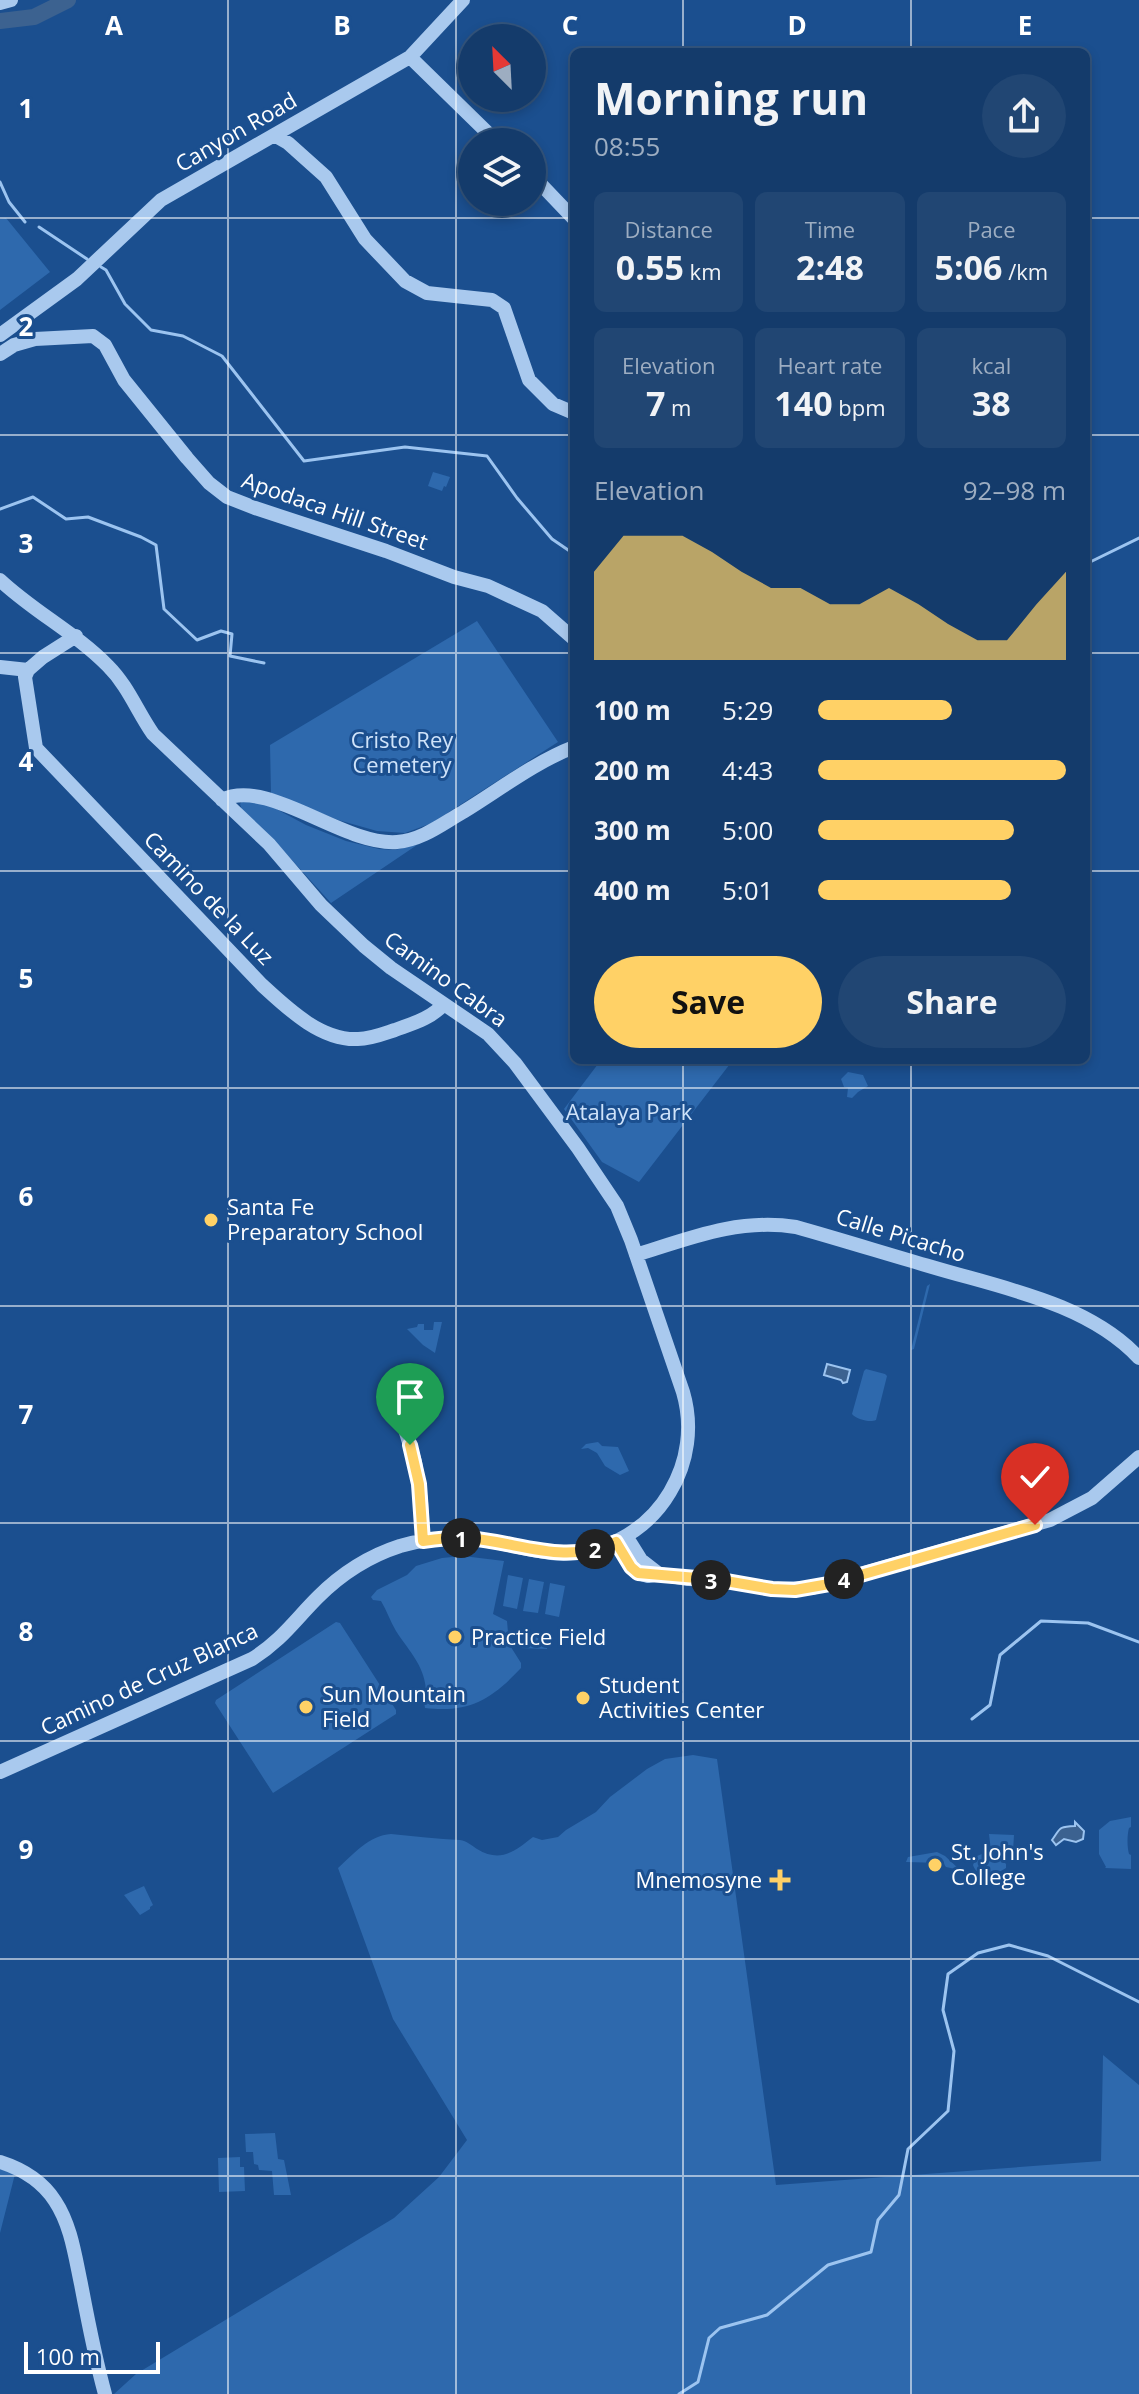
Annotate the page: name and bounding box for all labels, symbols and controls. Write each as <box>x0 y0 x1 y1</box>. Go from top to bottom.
text: A <box>105 7 123 43</box>
text: B <box>333 7 351 43</box>
text: C <box>562 7 578 43</box>
text: D <box>787 7 807 43</box>
text: E <box>1018 7 1032 43</box>
north arrow <box>458 24 546 112</box>
map controls <box>458 24 546 216</box>
text: Morning run <box>594 68 868 128</box>
button: share <box>982 74 1066 158</box>
street label: Canyon Road <box>169 84 302 178</box>
text: 1 <box>19 90 33 126</box>
button: layers <box>458 128 546 216</box>
text: 08:55 <box>594 128 660 164</box>
text: Distance <box>624 214 713 244</box>
text: Time <box>805 214 855 244</box>
text: Pace <box>967 214 1016 244</box>
text: 0.55 <box>616 244 684 290</box>
text: 2:48 <box>796 244 864 290</box>
text: 5:06 <box>934 244 1002 290</box>
text: km <box>684 256 722 286</box>
text: /km <box>1002 256 1048 286</box>
text: 2 <box>19 308 34 344</box>
text: Elevation <box>622 350 715 380</box>
text: Heart rate <box>778 350 882 380</box>
text: kcal <box>971 350 1011 380</box>
text: 7 <box>646 380 665 426</box>
text: 140 <box>774 380 833 426</box>
text: 38 <box>972 380 1011 426</box>
text: m <box>665 392 691 422</box>
text: bpm <box>833 392 886 422</box>
street label: Apodaca Hill Street <box>238 464 432 556</box>
text: Elevation <box>594 472 704 508</box>
text: 92–98 m <box>963 472 1066 508</box>
text: 3 <box>19 525 33 561</box>
text: 100 m <box>594 692 671 728</box>
text: 5:29 <box>722 692 773 728</box>
park label: Cristo Rey Cemetery <box>351 724 454 779</box>
text: 4 <box>19 743 34 779</box>
text: 200 m <box>594 752 671 788</box>
text: 4:43 <box>722 752 773 788</box>
text: 300 m <box>594 812 671 848</box>
text: 5:00 <box>722 812 773 848</box>
street label: Camino de la Luz <box>138 824 281 971</box>
text: 400 m <box>594 872 671 908</box>
text: 5:01 <box>722 872 773 908</box>
street label: Camino Cabra <box>379 923 514 1033</box>
button: Save <box>594 956 822 1048</box>
button: Share <box>838 956 1066 1048</box>
text: 5 <box>19 960 33 996</box>
park label: Atalaya Park <box>566 1096 693 1126</box>
text: 6 <box>19 1178 34 1214</box>
place label: Santa Fe Preparatory School <box>227 1191 423 1246</box>
street label: Calle Picacho <box>833 1200 970 1268</box>
marker: Santa Fe Preparatory School <box>202 1211 220 1229</box>
pin <box>376 1363 444 1445</box>
icon: arrive <box>388 1375 432 1419</box>
text: 7 <box>19 1396 34 1432</box>
pin <box>1001 1443 1069 1525</box>
icon: check <box>1013 1455 1057 1499</box>
pin: 1 <box>441 1518 481 1558</box>
text: 1 <box>455 1523 467 1553</box>
pin: 2 <box>575 1529 615 1569</box>
text: 2 <box>589 1534 601 1564</box>
pin: 4 <box>824 1559 864 1599</box>
pin: 3 <box>691 1560 731 1600</box>
text: 4 <box>838 1564 850 1594</box>
text: 3 <box>705 1565 717 1595</box>
text: 8 <box>19 1613 33 1649</box>
street label: Camino de Cruz Blanca <box>35 1615 262 1742</box>
place label: Practice Field <box>471 1621 606 1651</box>
marker: Practice Field <box>446 1628 464 1646</box>
place label: Student Activities Center <box>599 1669 764 1724</box>
place label: Sun Mountain Field <box>322 1678 466 1733</box>
marker: Student Activities Center <box>574 1689 592 1707</box>
marker: Sun Mountain Field <box>297 1698 315 1716</box>
text: 9 <box>19 1831 33 1867</box>
place label: St. John's College <box>951 1836 1044 1891</box>
marker: St. John's College <box>926 1856 944 1874</box>
place label: Mnemosyne <box>635 1864 762 1894</box>
marker: Mnemosyne <box>769 1869 791 1891</box>
scale bar <box>24 2338 160 2374</box>
text: 100 m <box>36 2341 100 2371</box>

